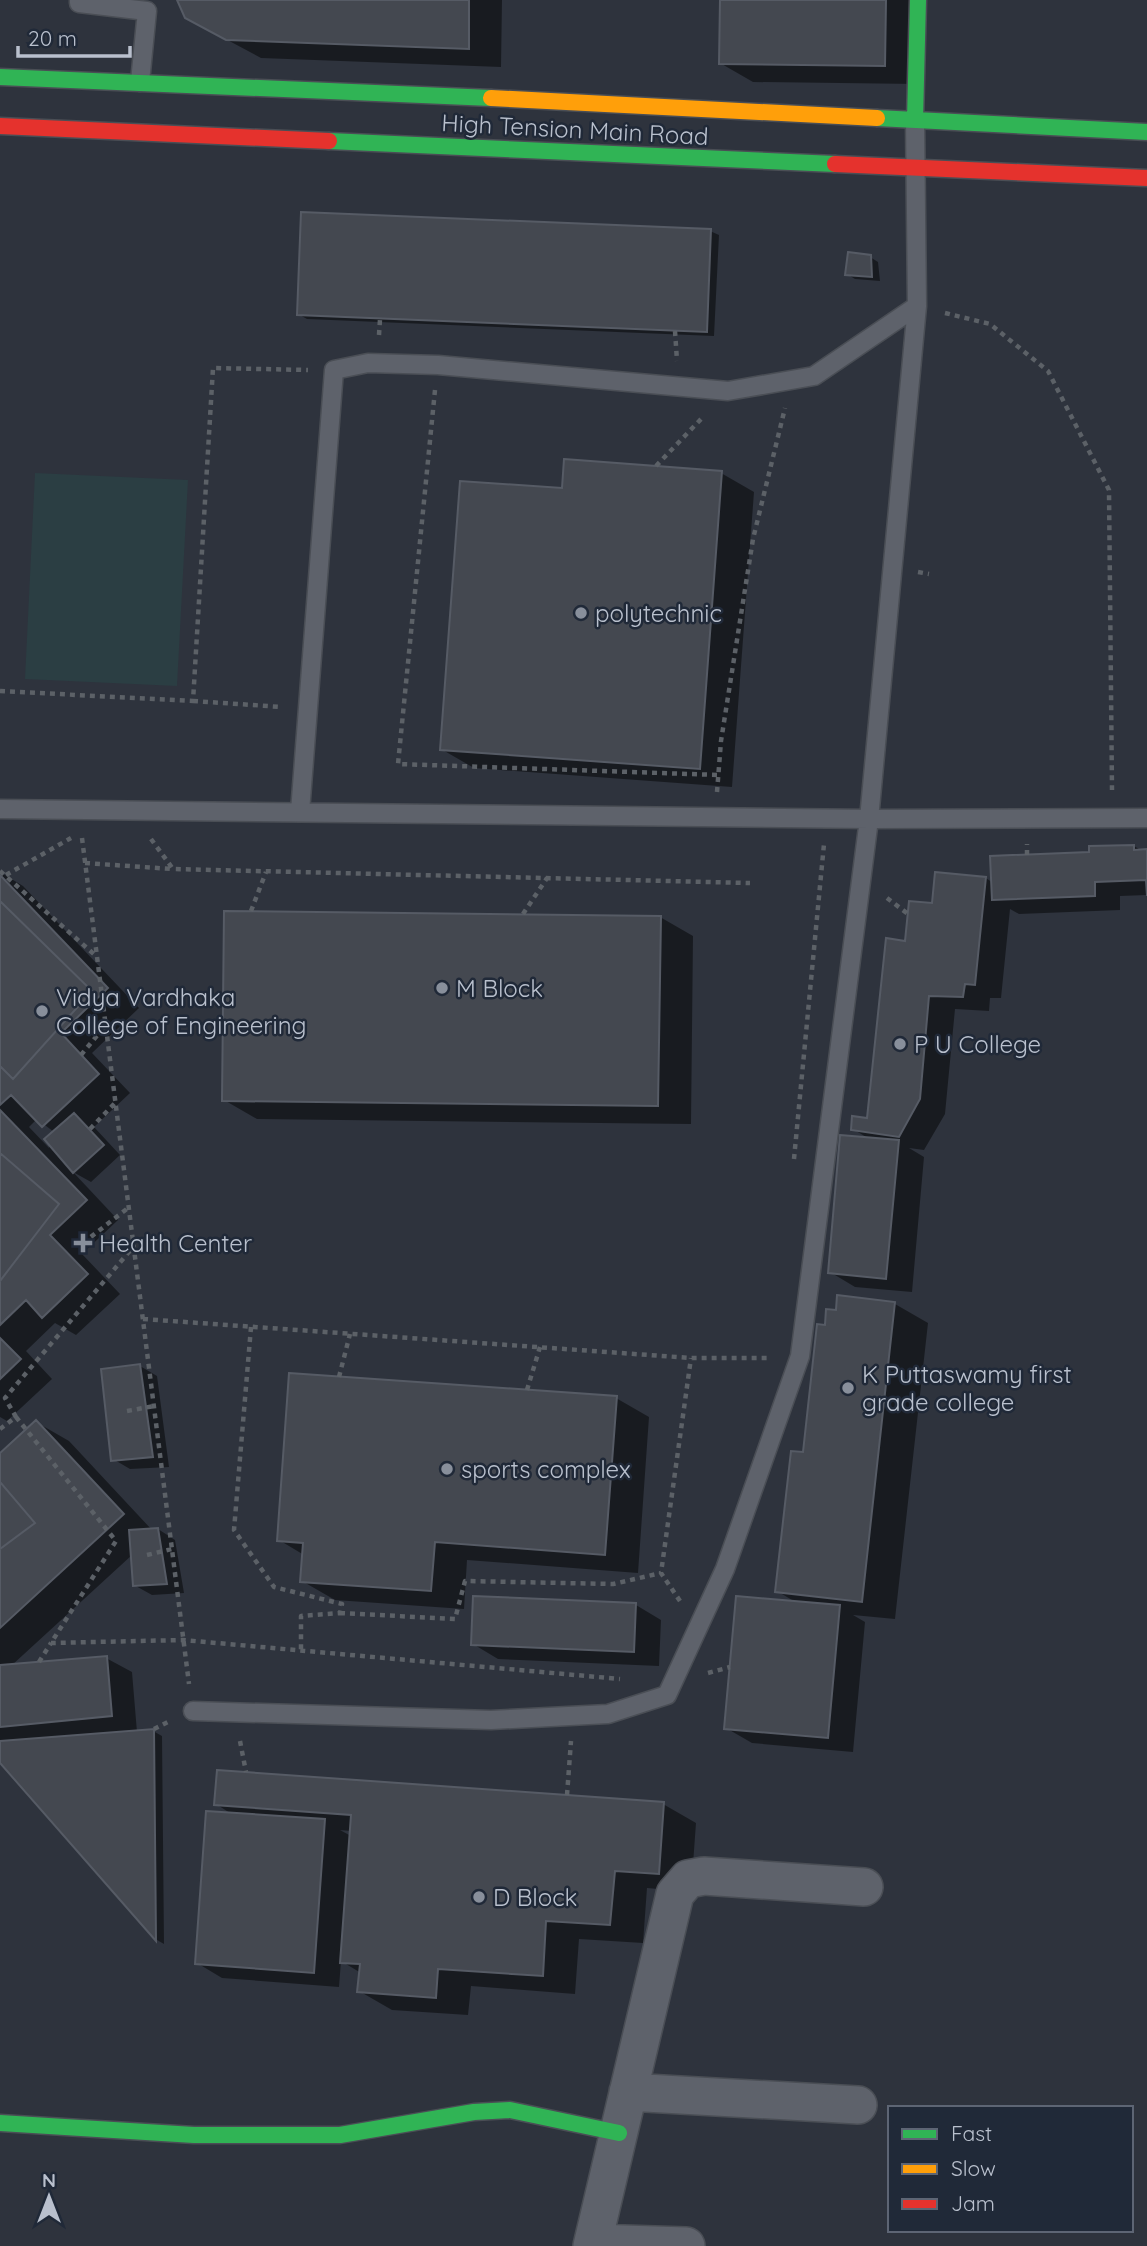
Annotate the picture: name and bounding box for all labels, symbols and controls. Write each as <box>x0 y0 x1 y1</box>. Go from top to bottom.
scale bar <box>18 14 130 58</box>
text: 20 m <box>28 25 77 51</box>
street label: High Tension Main Road <box>441 107 709 151</box>
place label: polytechnic <box>595 598 722 628</box>
marker: polytechnic <box>573 605 589 621</box>
place label: M Block <box>456 973 543 1003</box>
marker: M Block <box>434 980 450 996</box>
place label: Vidya Vardhaka College of Engineering <box>56 982 307 1040</box>
marker: Vidya Vardhaka College of Engineering <box>34 1003 50 1019</box>
place label: P U College <box>914 1029 1041 1059</box>
marker: P U College <box>892 1036 908 1052</box>
place label: Health Center <box>99 1228 252 1258</box>
marker: Health Center <box>73 1233 93 1253</box>
place label: K Puttaswamy first grade college <box>862 1359 1072 1417</box>
marker: K Puttaswamy first grade college <box>840 1380 856 1396</box>
place label: sports complex <box>461 1454 631 1484</box>
marker: sports complex <box>439 1461 455 1477</box>
place label: D Block <box>493 1882 577 1912</box>
marker: D Block <box>471 1889 487 1905</box>
legend <box>888 2106 1133 2232</box>
text: Fast <box>951 2120 992 2146</box>
text: Slow <box>951 2155 996 2181</box>
north arrow <box>14 2162 84 2232</box>
text: N <box>42 2168 56 2192</box>
text: Jam <box>951 2190 995 2216</box>

